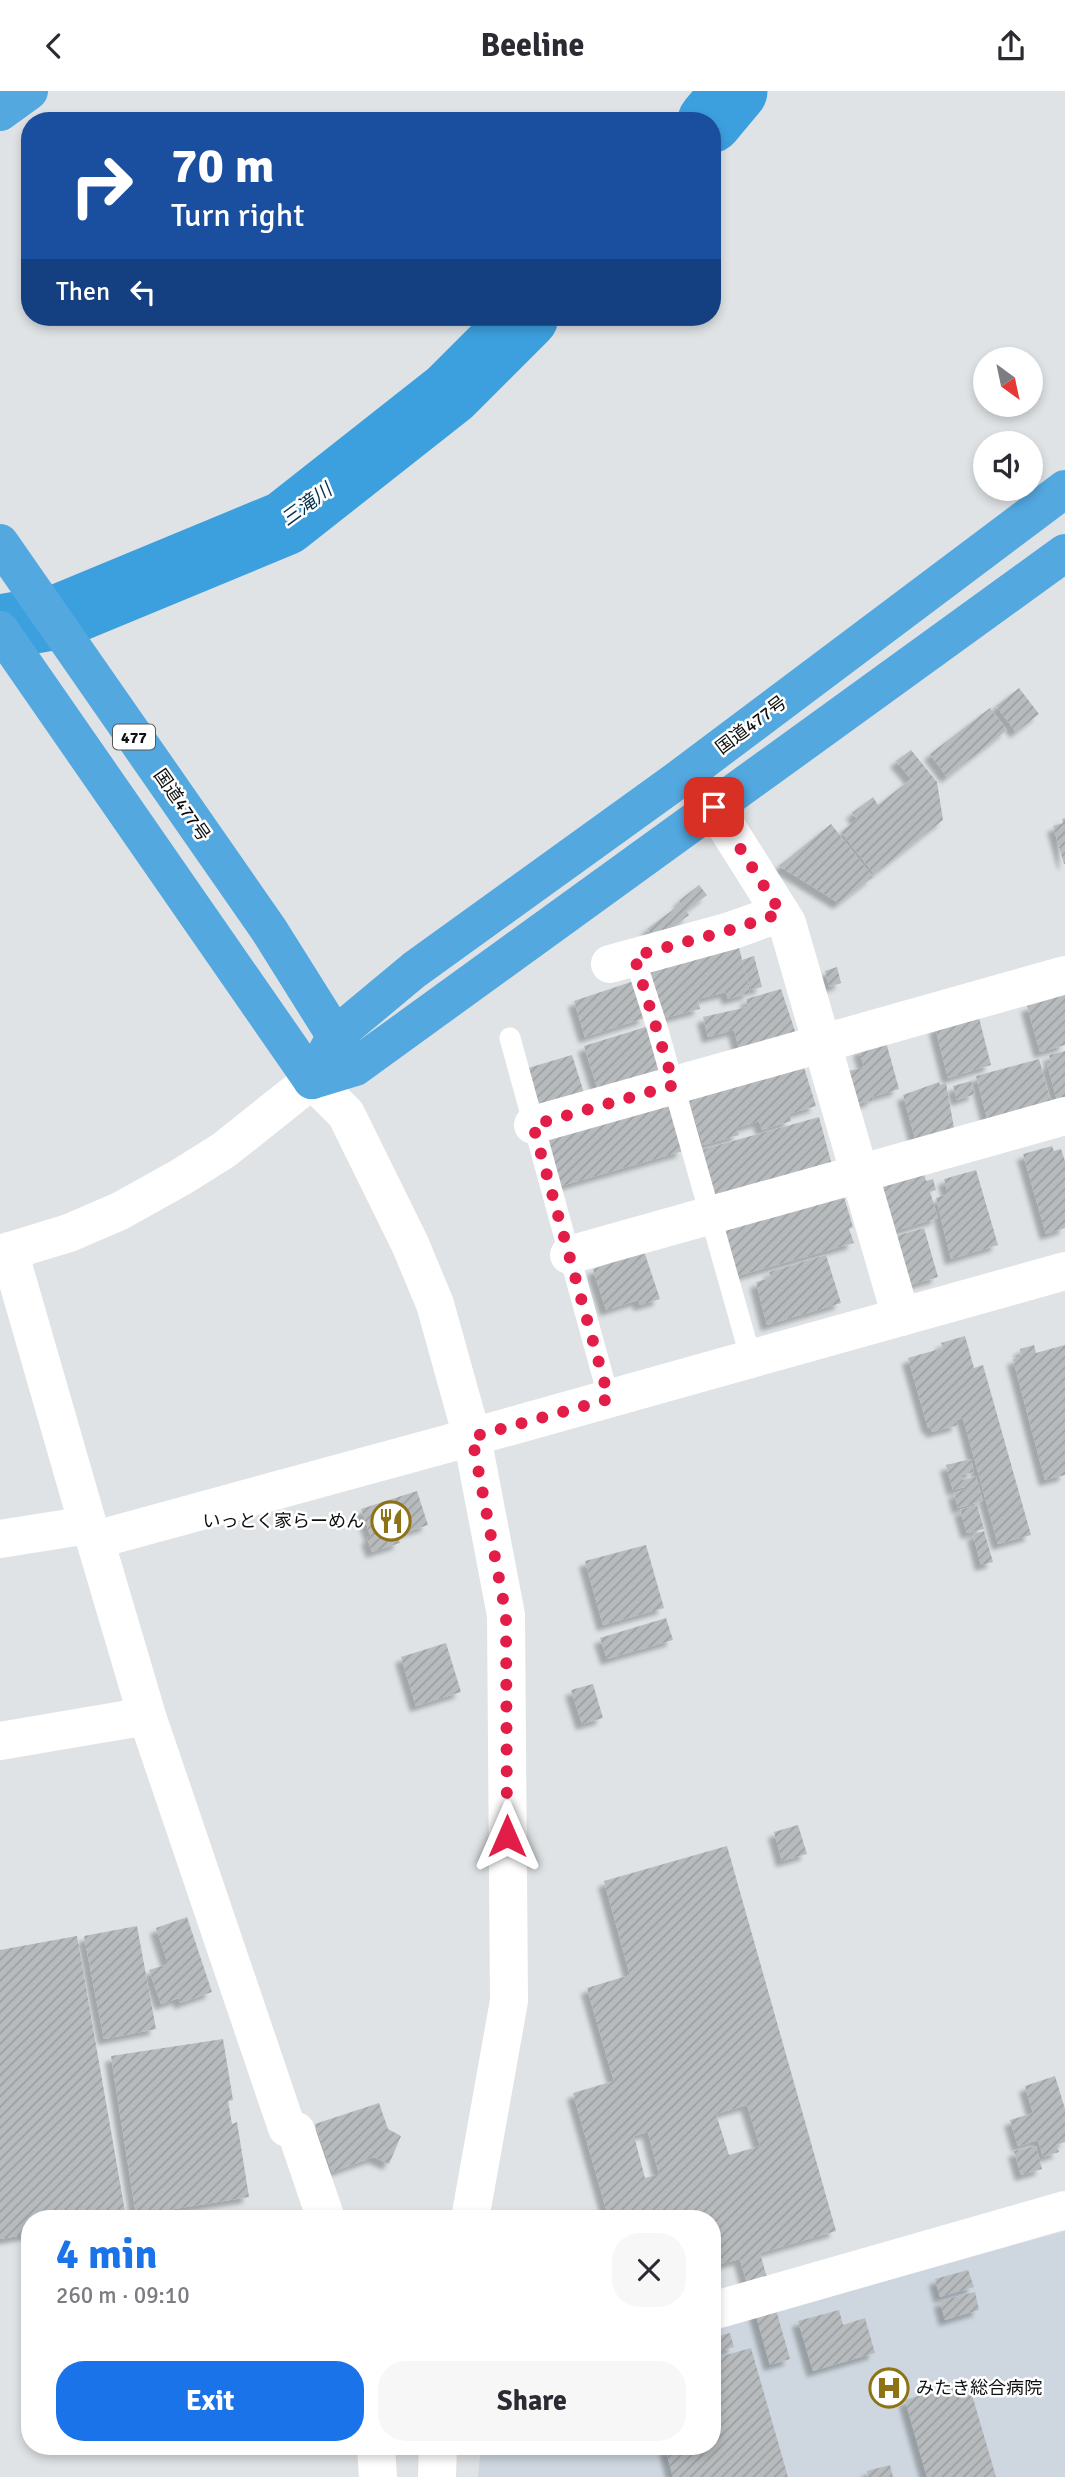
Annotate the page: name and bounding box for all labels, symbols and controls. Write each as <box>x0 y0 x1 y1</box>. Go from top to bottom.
text: Beeline <box>481 26 584 65</box>
icon: back <box>35 27 73 65</box>
icon: share <box>992 27 1030 65</box>
text: 70 m <box>171 136 274 196</box>
icon: right <box>56 140 147 231</box>
text: Turn right <box>171 196 304 235</box>
icon: left <box>124 273 162 311</box>
text: Then <box>56 276 110 308</box>
north arrow <box>973 347 1043 417</box>
map controls <box>973 347 1043 501</box>
button: sound <box>973 431 1043 501</box>
water label: 三滝川 <box>276 477 338 531</box>
street label: 国道477号 <box>711 691 791 759</box>
road number: 477 <box>113 725 155 750</box>
street label: 国道477号 <box>149 765 215 845</box>
pin <box>684 777 744 837</box>
icon: arrive <box>695 788 733 826</box>
restaurant icon: いっとく家らーめん <box>370 1500 412 1542</box>
place label: いっとく家らーめん <box>203 1510 364 1532</box>
position arrow <box>470 1799 544 1873</box>
text: 4 min <box>56 2229 157 2280</box>
button: close <box>612 2233 686 2307</box>
text: 260 m · 09:10 <box>56 2281 190 2310</box>
button: Exit <box>56 2361 364 2441</box>
button: Share <box>378 2361 686 2441</box>
hospital icon: みたき総合病院 <box>868 2367 910 2409</box>
place label: みたき総合病院 <box>916 2377 1042 2399</box>

